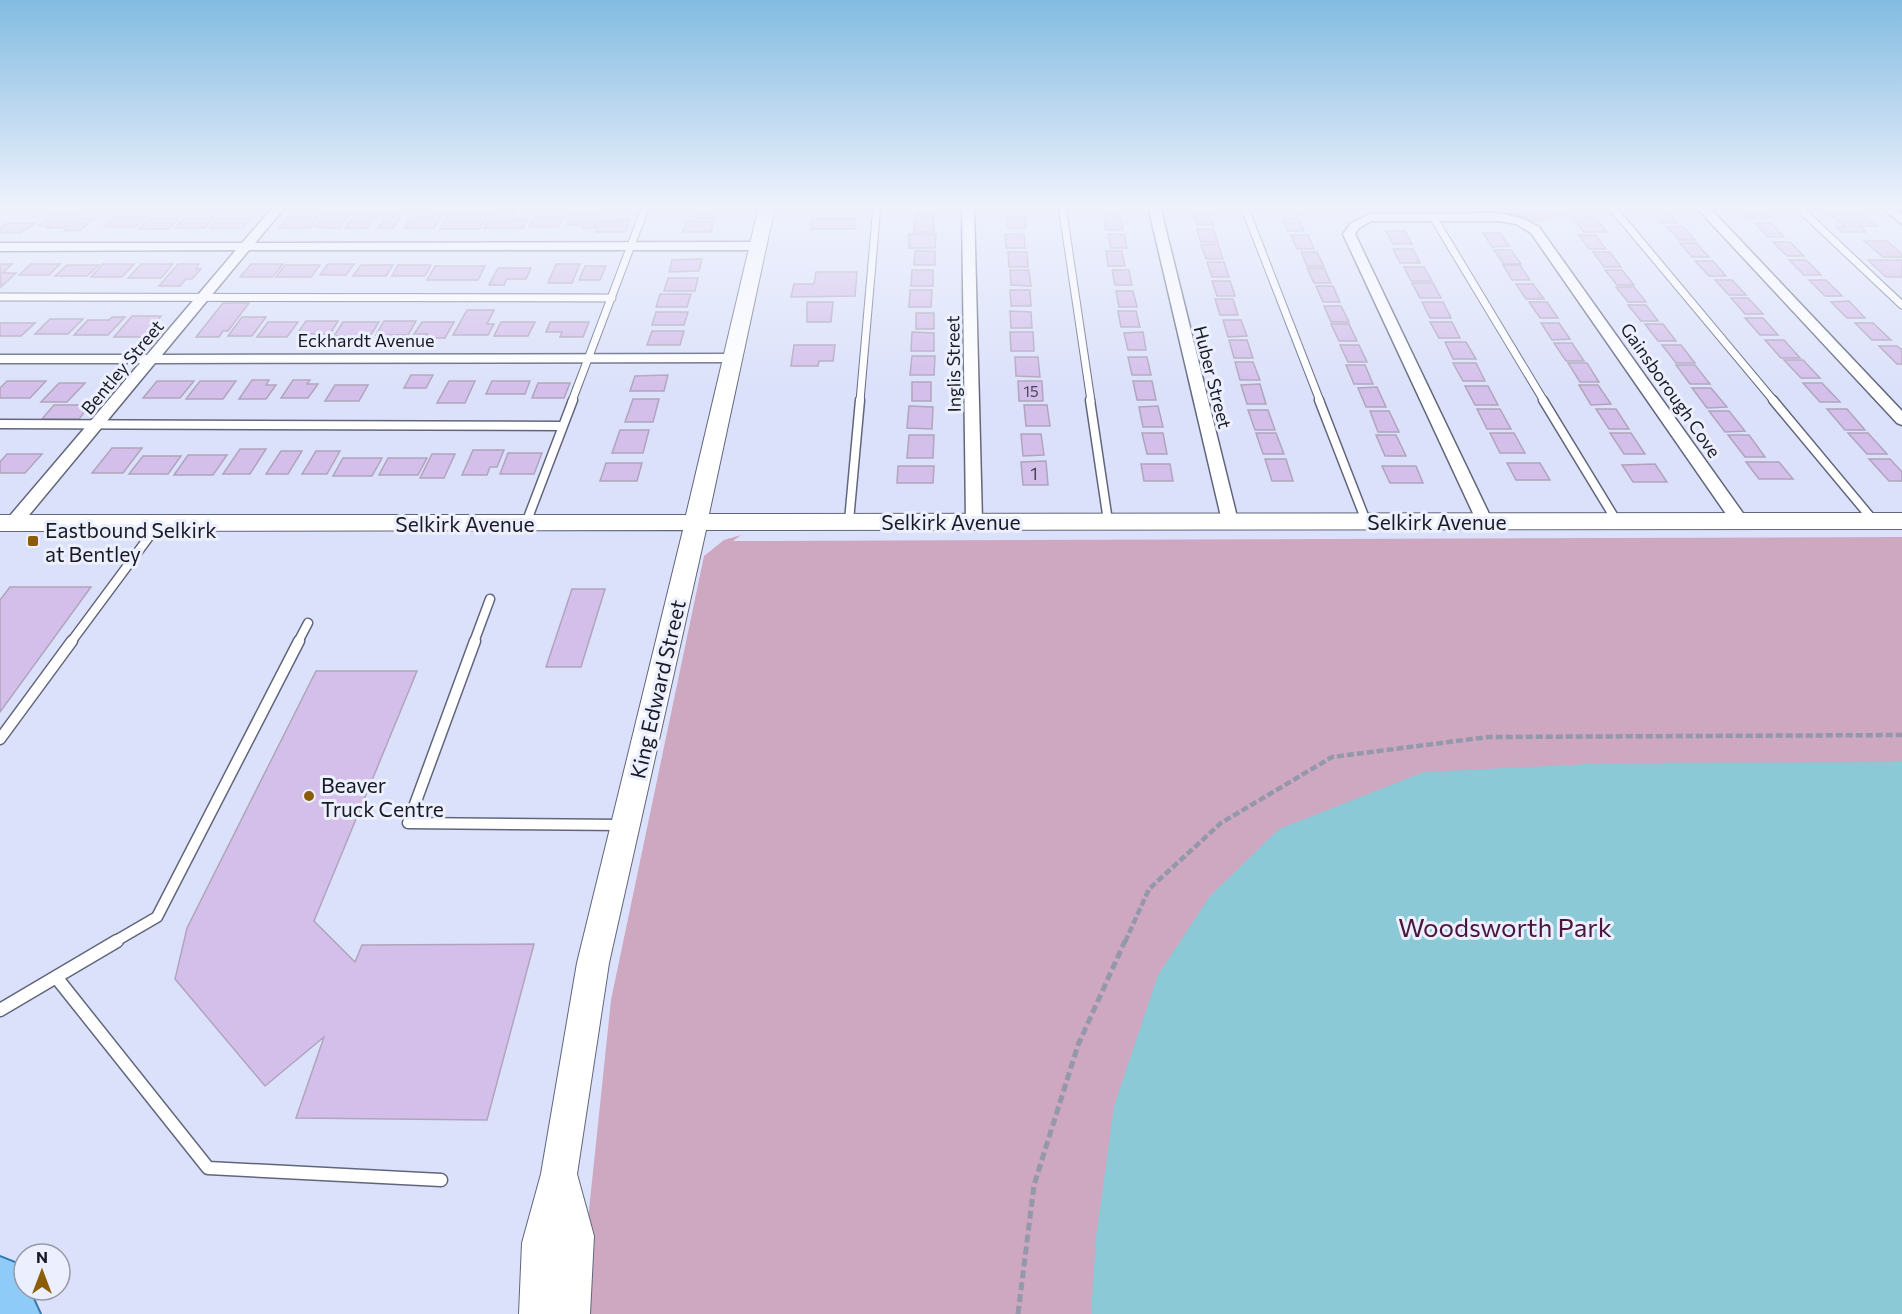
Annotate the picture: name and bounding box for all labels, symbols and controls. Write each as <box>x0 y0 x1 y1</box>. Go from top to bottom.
street label: Bentley Street <box>76 315 168 419</box>
street label: Inglis Street <box>941 315 965 413</box>
street label: Gainsborough Cove <box>1616 318 1726 462</box>
street label: Huber Street <box>1190 323 1236 431</box>
street label: Eckhardt Avenue <box>297 329 435 351</box>
house number: 15 <box>1023 382 1039 400</box>
house number: 1 <box>1030 462 1038 484</box>
street label: Selkirk Avenue <box>881 509 1021 534</box>
street label: Selkirk Avenue <box>1367 509 1507 534</box>
street label: Selkirk Avenue <box>395 511 535 536</box>
place label: Eastbound Selkirk at Bentley <box>45 517 217 566</box>
marker: Eastbound Selkirk at Bentley <box>26 534 40 548</box>
street label: King Edward Street <box>624 597 690 781</box>
place label: Beaver Truck Centre <box>321 772 444 821</box>
marker: Beaver Truck Centre <box>302 789 316 803</box>
park label: Woodsworth Park <box>1398 911 1612 942</box>
north arrow <box>12 1242 72 1302</box>
text: N <box>36 1247 48 1266</box>

